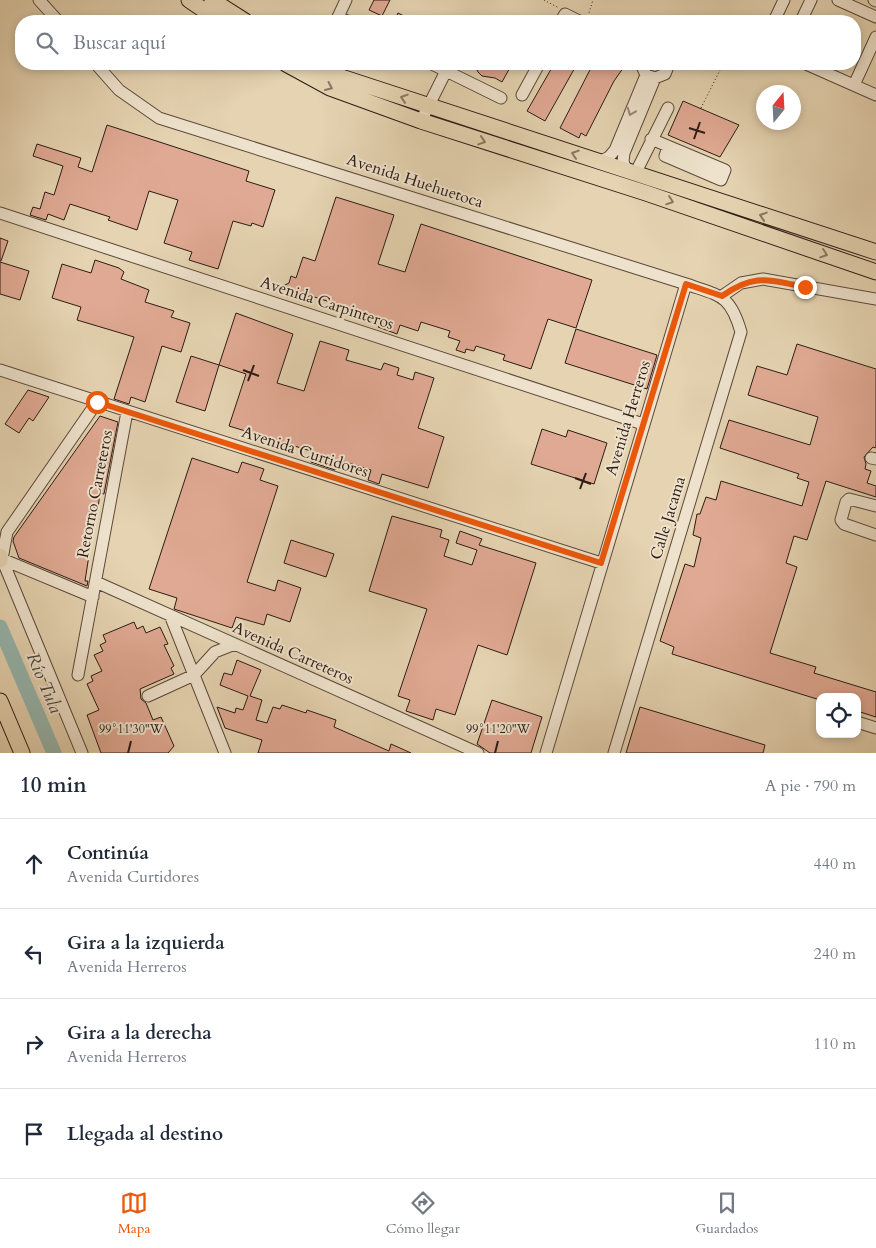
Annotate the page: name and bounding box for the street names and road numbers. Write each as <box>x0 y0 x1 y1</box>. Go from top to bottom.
street label: Avenida Huehuetoca <box>344 149 486 213</box>
street label: Avenida Carpinteros <box>257 271 397 335</box>
street label: Avenida Herreros <box>600 358 656 478</box>
street label: Avenida Curtidores <box>239 421 371 483</box>
street label: Retorno Carreteros <box>72 428 118 560</box>
street label: Calle Jacama <box>645 474 691 562</box>
street label: Avenida Carreteros <box>229 616 357 690</box>

